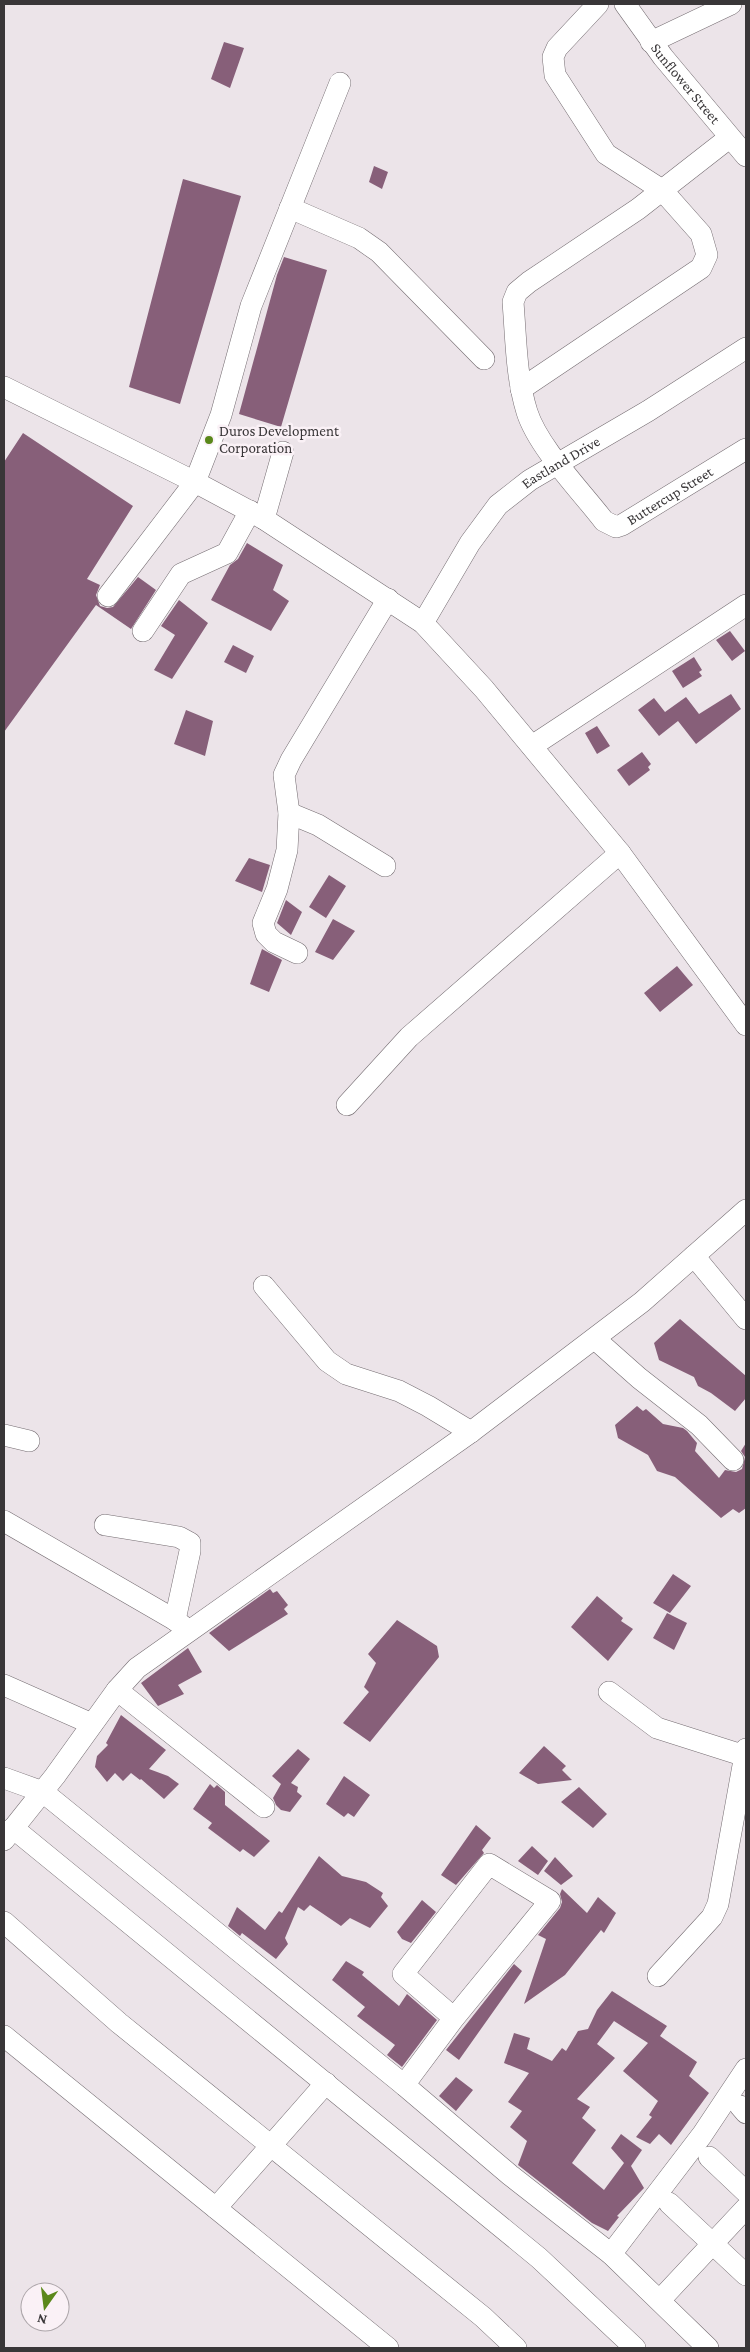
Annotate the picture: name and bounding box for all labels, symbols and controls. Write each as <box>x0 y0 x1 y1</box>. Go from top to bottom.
street label: Sunflower Street <box>648 40 724 128</box>
place label: Duros Development Corporation <box>219 423 340 457</box>
street label: Eastland Drive <box>518 433 603 492</box>
marker: Duros Development Corporation <box>203 434 215 446</box>
street label: Buttercup Street <box>624 463 716 528</box>
north arrow <box>20 2282 70 2332</box>
text: N <box>35 2311 48 2329</box>

